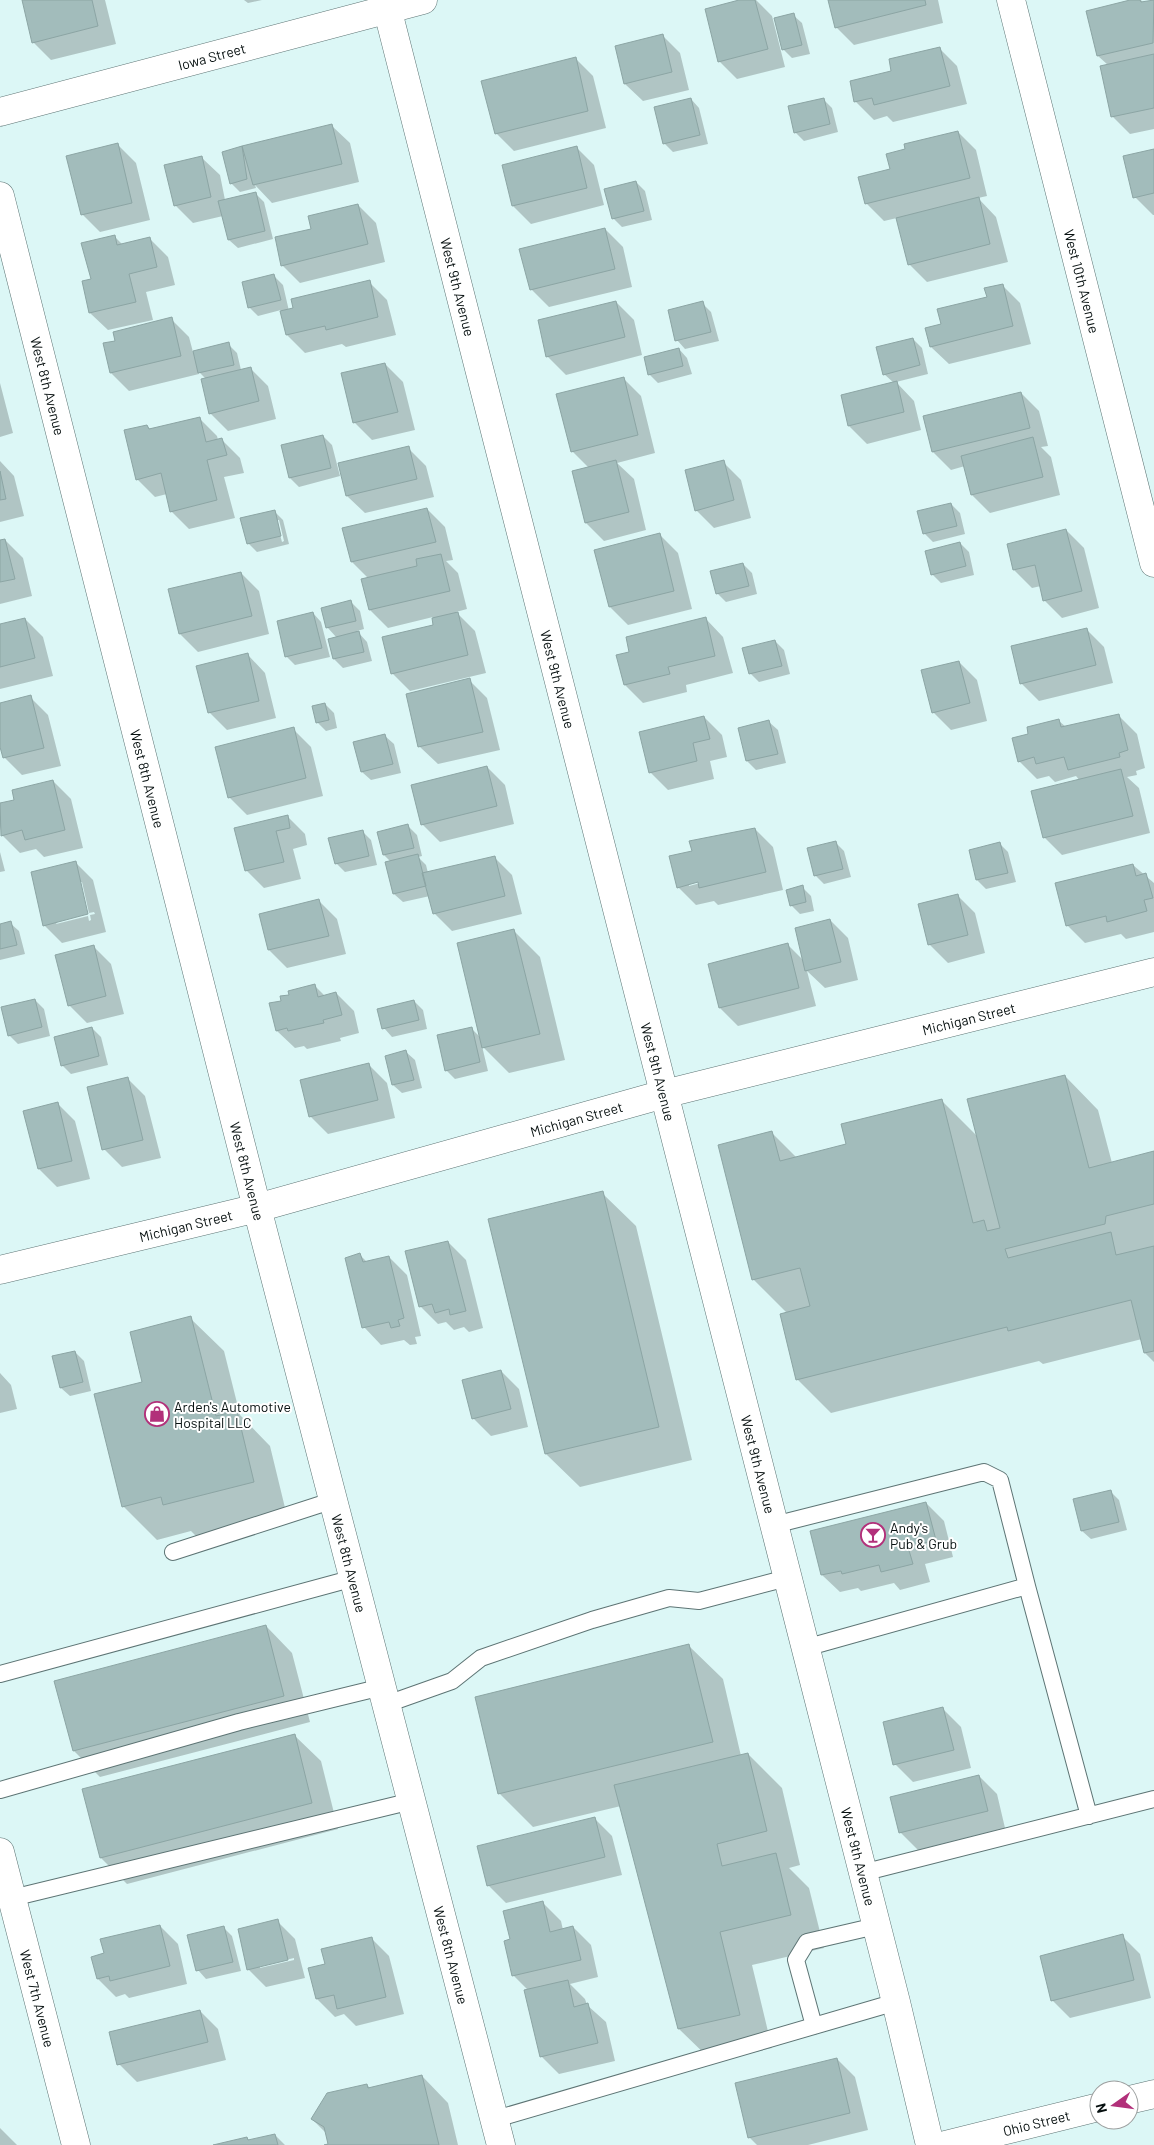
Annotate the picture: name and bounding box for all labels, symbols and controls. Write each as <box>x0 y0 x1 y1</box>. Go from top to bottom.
street label: Iowa Street <box>176 39 247 73</box>
street label: West 10th Avenue <box>1061 227 1104 335</box>
street label: West 9th Avenue <box>437 236 479 338</box>
street label: West 8th Avenue <box>28 335 69 437</box>
street label: West 9th Avenue <box>538 628 579 730</box>
street label: West 8th Avenue <box>127 728 169 830</box>
street label: Michigan Street <box>920 998 1017 1038</box>
street label: West 9th Avenue <box>638 1021 679 1123</box>
street label: Michigan Street <box>528 1098 625 1140</box>
street label: West 8th Avenue <box>227 1120 268 1222</box>
street label: Michigan Street <box>137 1206 234 1245</box>
place label: Arden's Automotive Hospital LLC <box>174 1398 291 1431</box>
shop icon: Arden's Automotive Hospital LLC <box>144 1401 170 1427</box>
street label: West 9th Avenue <box>738 1413 779 1515</box>
street label: West 8th Avenue <box>329 1512 370 1614</box>
place label: Andy's Pub & Grub <box>890 1519 957 1552</box>
bar icon: Andy's Pub & Grub <box>860 1522 886 1548</box>
street label: West 9th Avenue <box>838 1805 880 1907</box>
street label: West 8th Avenue <box>431 1904 472 2006</box>
street label: West 7th Avenue <box>17 1948 59 2049</box>
north arrow <box>1089 2080 1139 2130</box>
text: N <box>1092 2102 1110 2115</box>
street label: Ohio Street <box>1001 2106 1072 2139</box>

